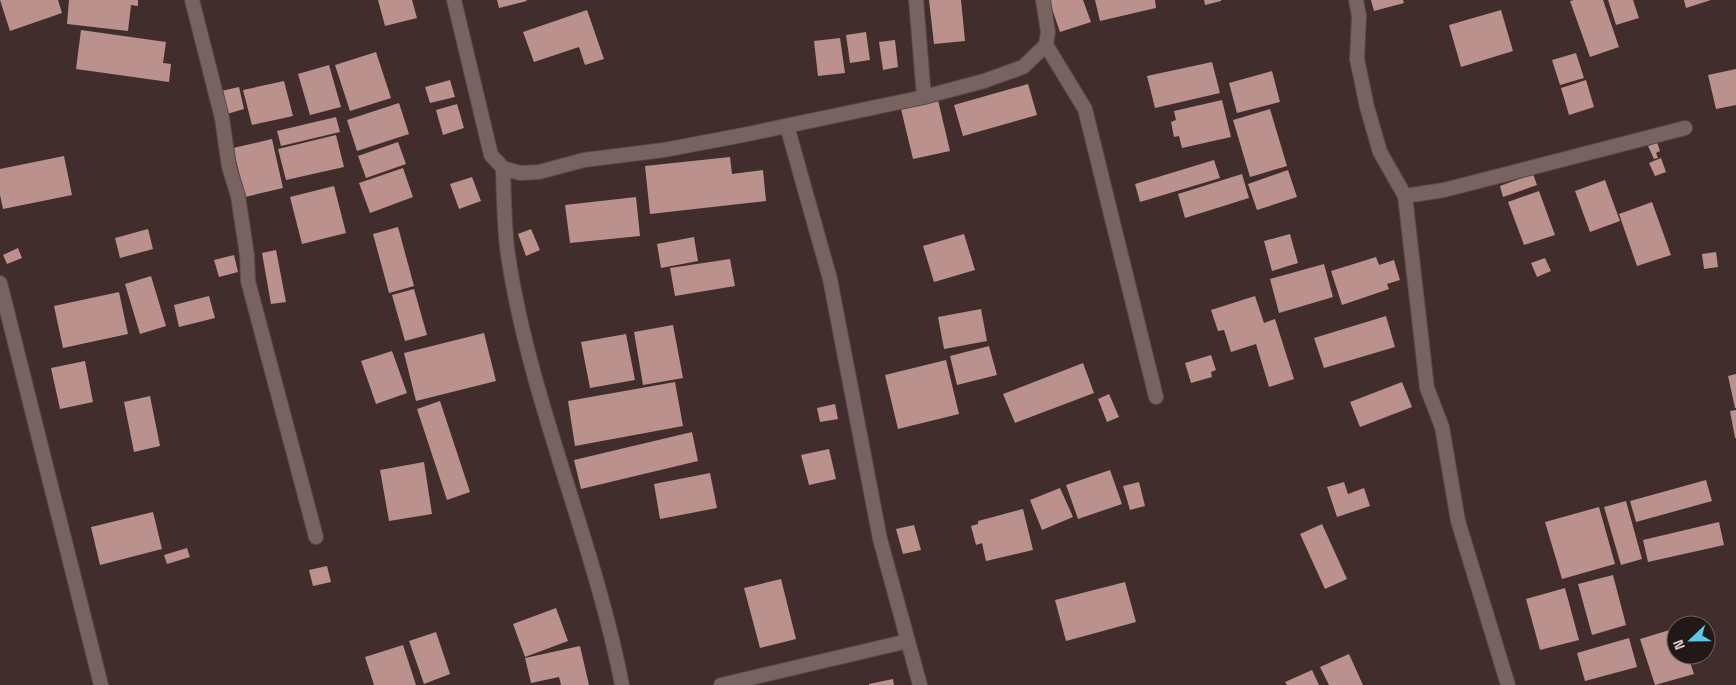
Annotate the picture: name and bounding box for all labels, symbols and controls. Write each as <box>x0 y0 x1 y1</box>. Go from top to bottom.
north arrow <box>1666 615 1716 665</box>
text: N <box>1669 637 1689 653</box>

